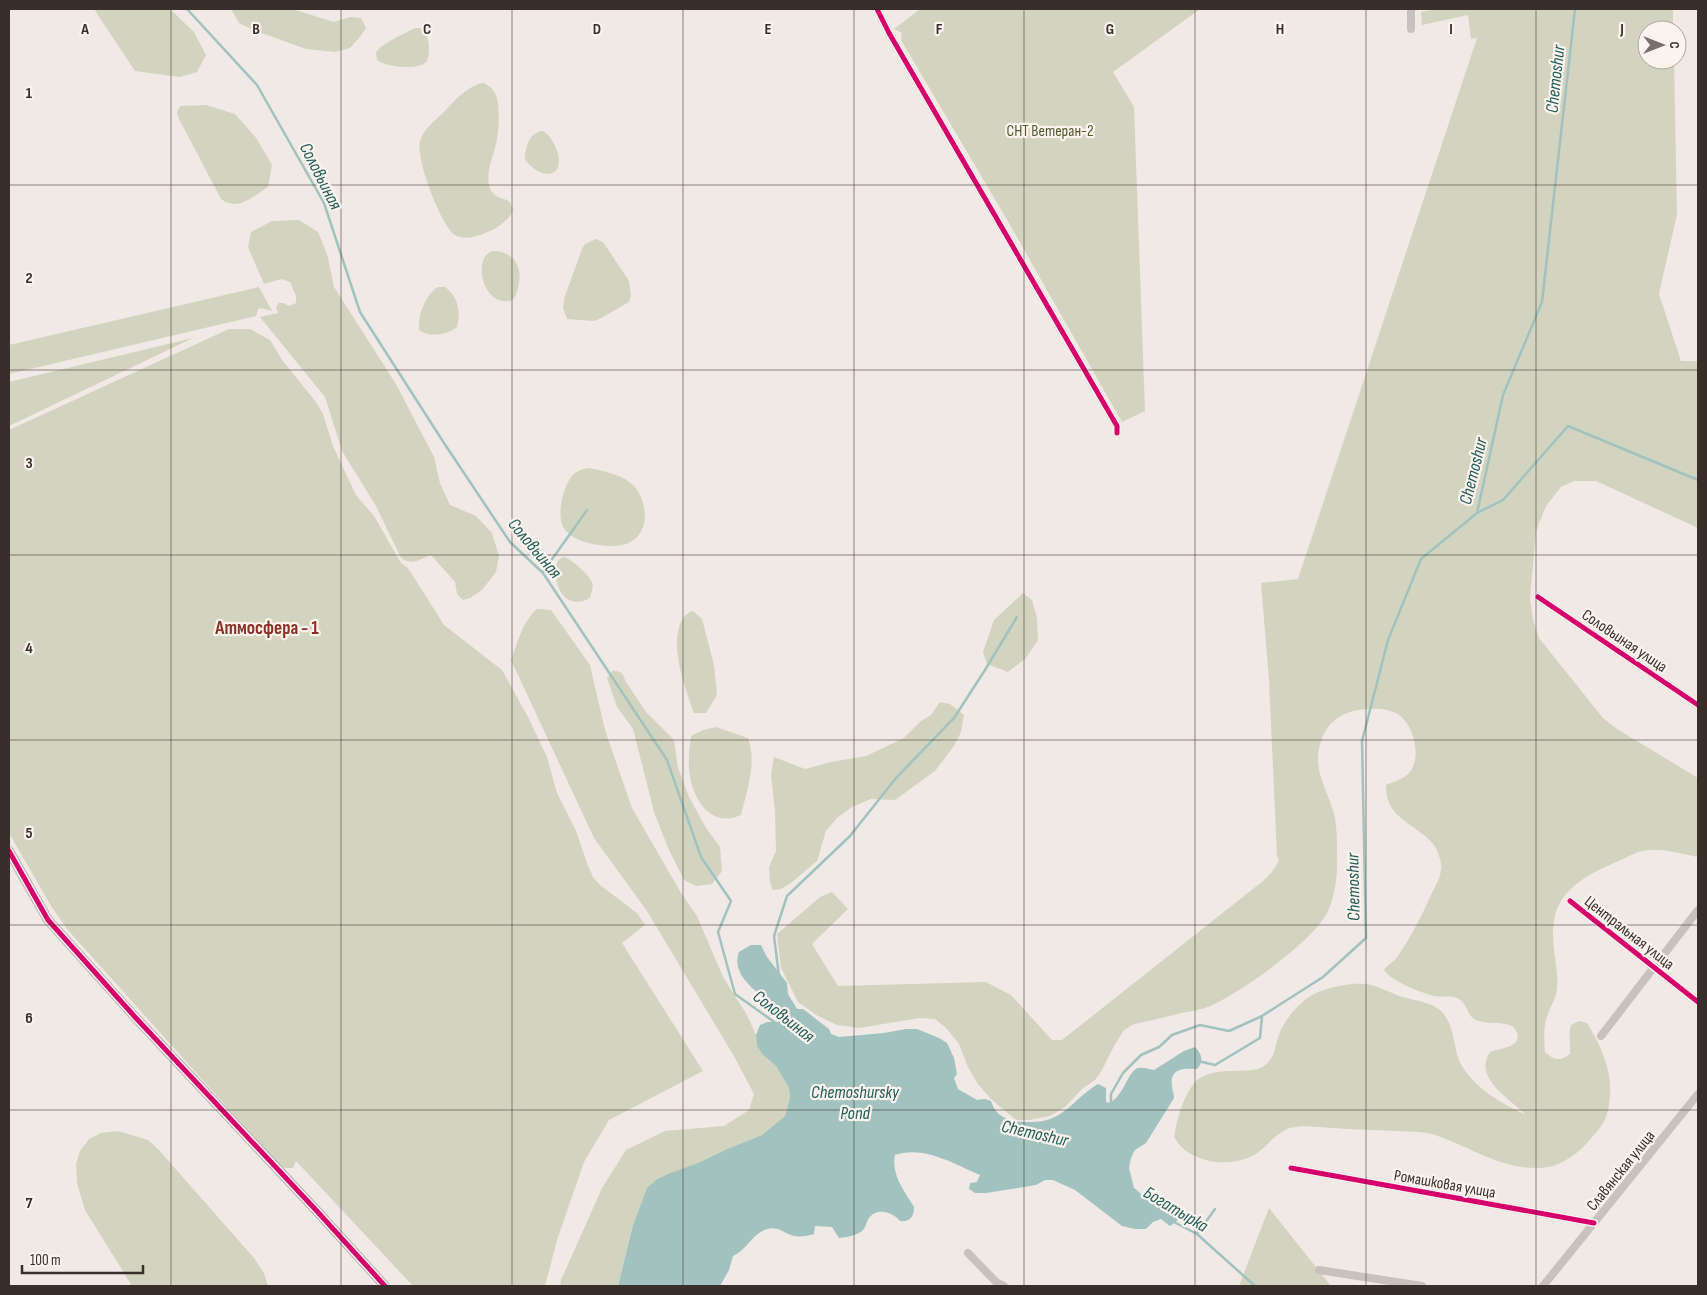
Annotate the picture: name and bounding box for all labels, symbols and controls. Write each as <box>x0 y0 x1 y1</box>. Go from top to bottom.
text: A <box>80 20 89 39</box>
text: B <box>252 20 260 39</box>
text: C <box>423 20 431 39</box>
text: D <box>593 20 601 39</box>
text: E <box>765 20 772 39</box>
text: F <box>936 20 943 39</box>
text: G <box>1106 20 1114 39</box>
text: H <box>1276 20 1284 39</box>
text: I <box>1449 20 1453 39</box>
text: J <box>1619 20 1624 39</box>
north arrow <box>1637 20 1687 70</box>
text: С <box>1666 41 1683 49</box>
water label: Chemoshur <box>1541 43 1570 114</box>
text: 1 <box>26 84 33 103</box>
park label: СНТ Ветеран-2 <box>1006 122 1094 141</box>
water label: Соловьиная <box>295 139 346 213</box>
text: 2 <box>25 269 33 288</box>
water label: Chemoshur <box>1455 435 1492 507</box>
text: 3 <box>25 454 33 473</box>
water label: Соловьиная <box>503 514 566 583</box>
street label: Соловьиная улица <box>1578 606 1670 677</box>
district label: Атмосфера - 1 <box>214 617 319 640</box>
text: 4 <box>25 639 33 658</box>
text: 5 <box>25 824 33 843</box>
water label: Chemoshur <box>1342 852 1365 921</box>
street label: Центральная улица <box>1580 892 1678 974</box>
water label: Соловьиная <box>749 986 819 1047</box>
text: 6 <box>25 1009 33 1028</box>
water label: Chemoshursky Pond <box>811 1082 900 1124</box>
water label: Chemoshur <box>999 1116 1071 1152</box>
street label: Славянская улица <box>1583 1127 1659 1215</box>
street label: Ромашковая улица <box>1392 1166 1497 1203</box>
water label: Богатырка <box>1140 1182 1212 1237</box>
text: 7 <box>26 1194 33 1213</box>
scale bar <box>22 1242 144 1274</box>
text: 100 m <box>30 1251 61 1270</box>

